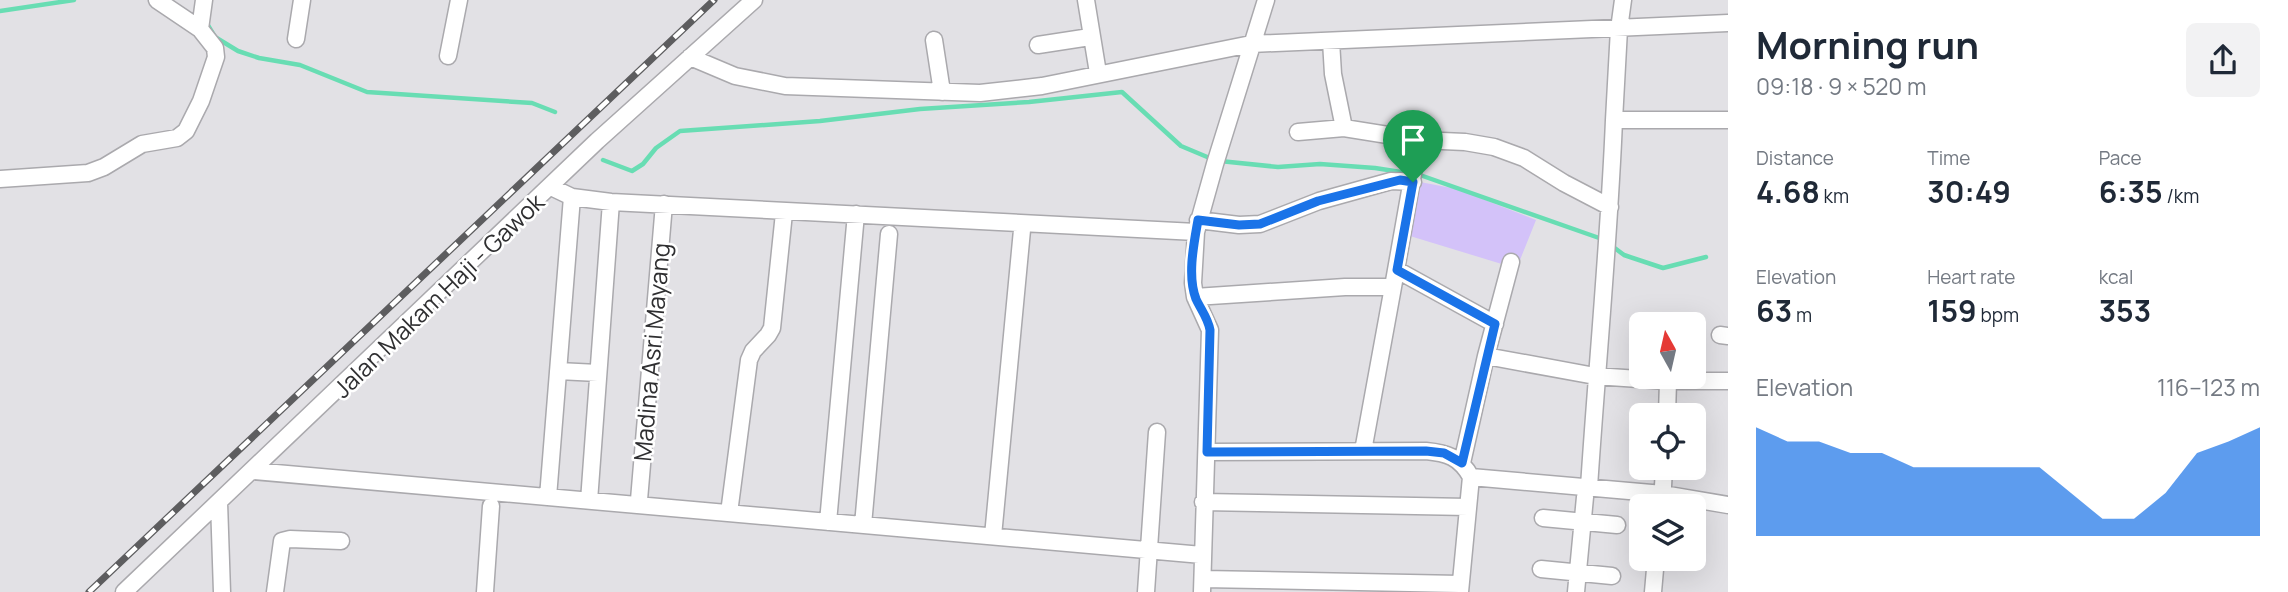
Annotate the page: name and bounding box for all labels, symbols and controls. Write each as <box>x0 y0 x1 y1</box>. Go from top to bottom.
text: Morning run <box>1756 18 1979 70</box>
button: share <box>2186 23 2260 97</box>
text: 09:18 · 9 × 520 m <box>1756 70 1926 102</box>
pin <box>1383 110 1443 182</box>
icon: arrive <box>1394 121 1432 159</box>
text: Distance <box>1756 145 1834 171</box>
text: Time <box>1927 145 1970 171</box>
text: Pace <box>2099 145 2142 171</box>
text: 4.68 <box>1756 171 1820 212</box>
text: 30:49 <box>1927 171 2011 212</box>
text: 6:35 <box>2099 171 2163 212</box>
text: km <box>1820 183 1849 209</box>
text: /km <box>2163 183 2199 209</box>
street label: Jalan Makam Haji - Gawok <box>325 185 551 405</box>
street label: Madina Asri Mayang <box>625 241 677 463</box>
text: Elevation <box>1756 264 1836 290</box>
text: Heart rate <box>1927 264 2015 290</box>
text: kcal <box>2099 264 2133 290</box>
text: 63 <box>1756 290 1792 331</box>
text: 159 <box>1927 290 1977 331</box>
text: 353 <box>2099 290 2151 331</box>
text: m <box>1792 302 1812 328</box>
text: bpm <box>1977 302 2019 328</box>
north arrow <box>1629 312 1706 388</box>
map controls <box>1629 312 1706 571</box>
text: Elevation <box>1756 371 1853 403</box>
text: 116–123 m <box>2157 371 2260 403</box>
button: locate <box>1629 403 1706 480</box>
button: layers <box>1629 494 1706 571</box>

